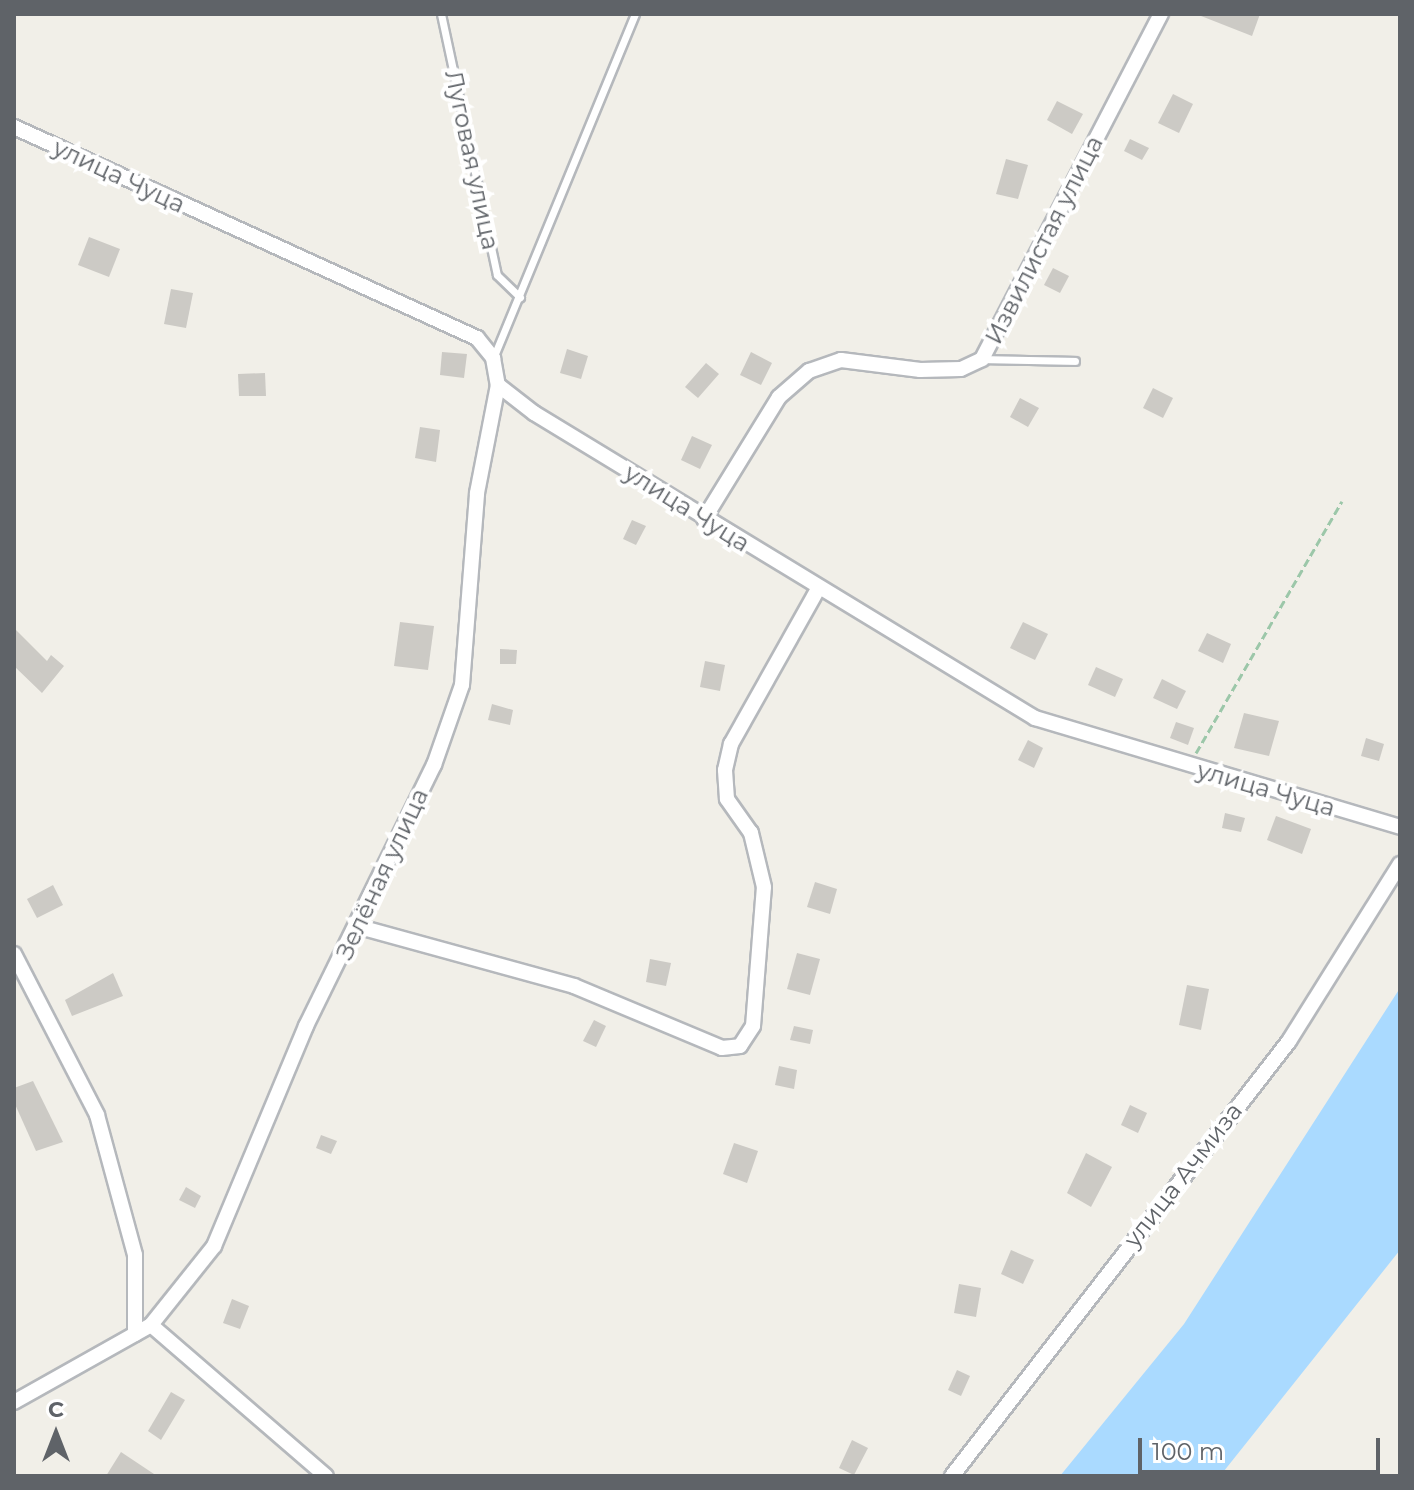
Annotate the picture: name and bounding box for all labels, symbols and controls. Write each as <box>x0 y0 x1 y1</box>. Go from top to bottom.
street label: Луговая улица <box>439 68 505 252</box>
street label: Извилистая улица <box>979 131 1109 349</box>
street label: улица Чуца <box>48 133 190 219</box>
street label: улица Чуца <box>619 458 755 558</box>
street label: улица Чуца <box>1194 756 1338 822</box>
street label: Зелёная улица <box>330 784 434 964</box>
street label: улица Ачмиза <box>1118 1097 1248 1253</box>
north arrow <box>16 1394 96 1474</box>
text: С <box>48 1396 64 1423</box>
scale bar <box>1142 1422 1384 1472</box>
text: 100 m <box>1152 1437 1224 1466</box>

